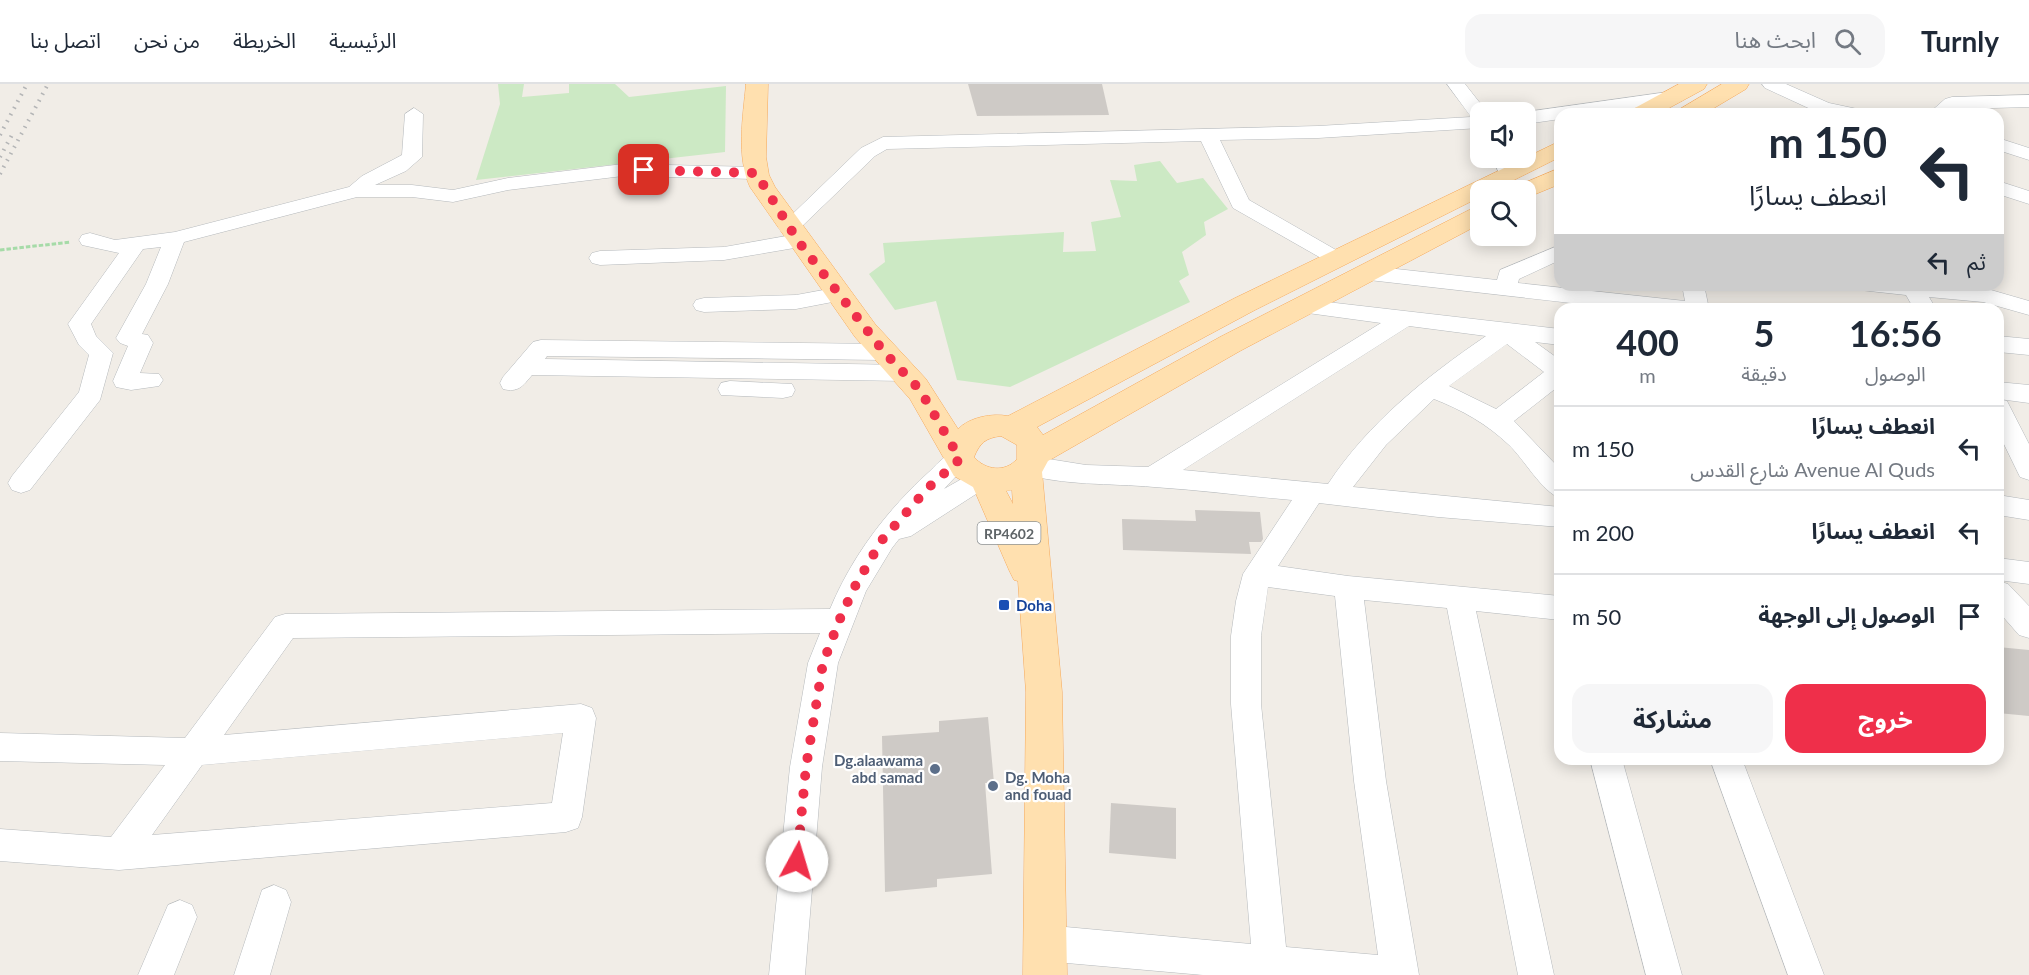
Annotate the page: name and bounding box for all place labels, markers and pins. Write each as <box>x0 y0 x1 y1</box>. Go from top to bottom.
pin <box>618 144 669 195</box>
place label: Doha <box>1016 596 1052 614</box>
marker: Doha <box>997 598 1011 612</box>
place label: Dg.alaawama abd samad <box>834 751 923 786</box>
marker: Dg.alaawama abd samad <box>928 762 942 776</box>
place label: Dg. Moha and fouad <box>1005 768 1072 803</box>
marker: Dg. Moha and fouad <box>986 779 1000 793</box>

